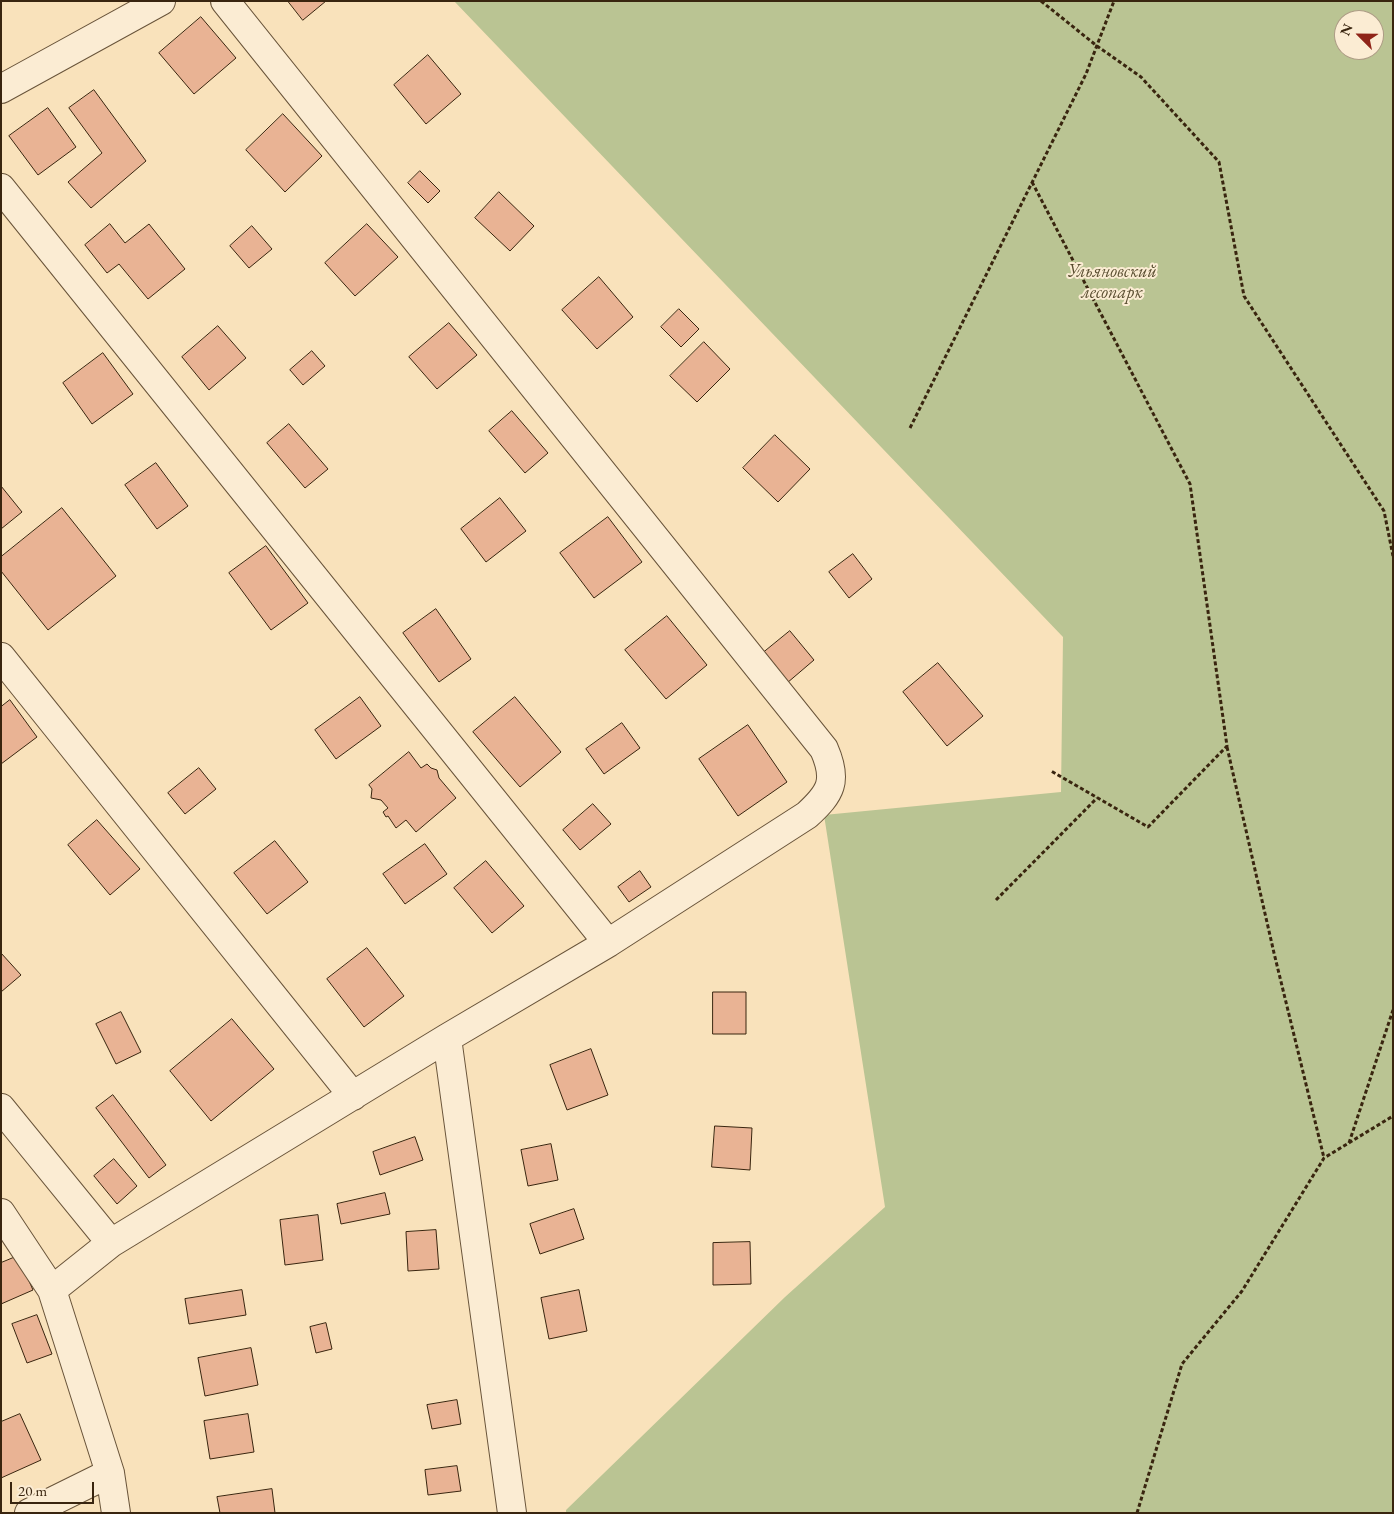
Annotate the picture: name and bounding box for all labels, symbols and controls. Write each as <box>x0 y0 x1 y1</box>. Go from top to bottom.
north arrow <box>1334 10 1384 60</box>
text: N <box>1336 21 1357 38</box>
park label: Ульяновский лесопарк <box>1067 261 1157 304</box>
scale bar <box>12 1472 96 1504</box>
text: 20 m <box>18 1481 47 1500</box>

